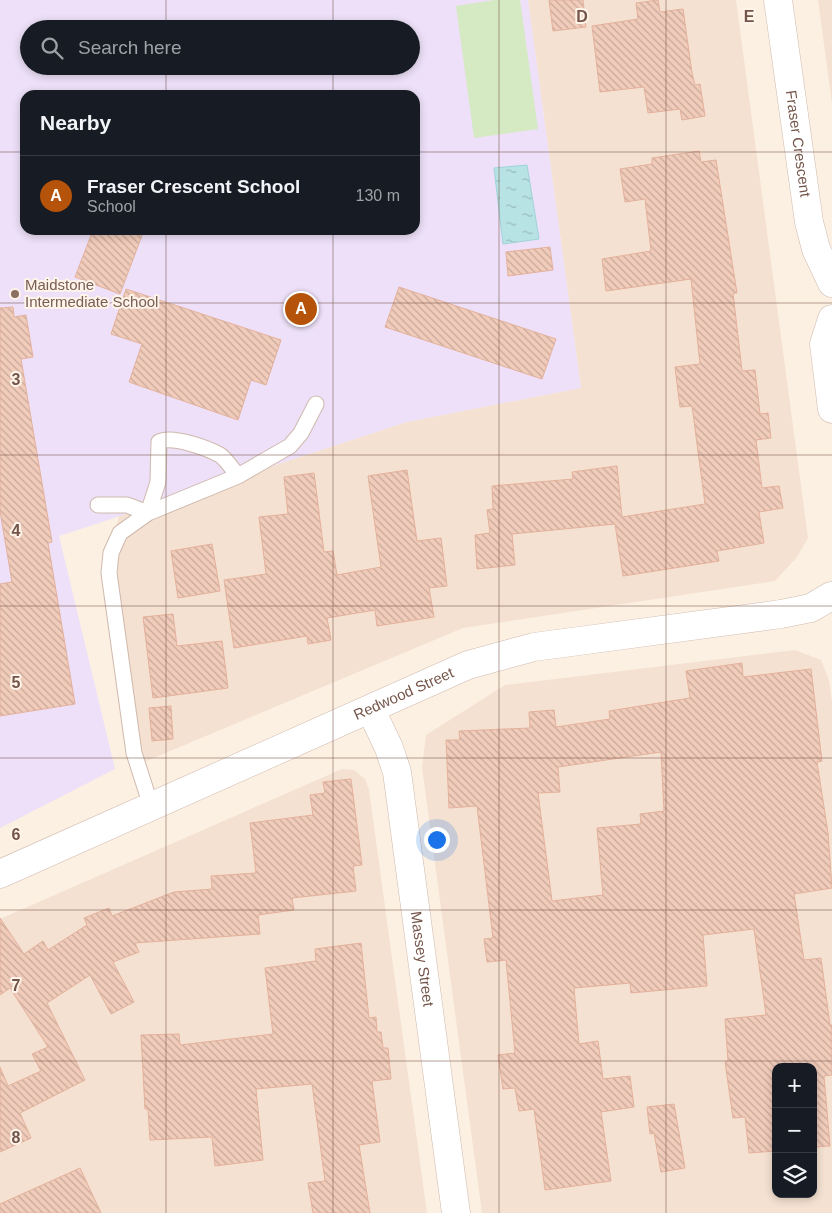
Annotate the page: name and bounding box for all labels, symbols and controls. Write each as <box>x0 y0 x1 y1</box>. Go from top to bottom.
text: D <box>576 8 588 25</box>
text: E <box>744 8 755 25</box>
search box <box>20 20 420 75</box>
icon: search <box>38 34 66 62</box>
text: Search here <box>78 37 182 58</box>
street label: Fraser Crescent <box>783 89 815 199</box>
text: Nearby <box>40 111 111 134</box>
text: Fraser Crescent School <box>87 176 300 197</box>
text: A <box>50 187 62 204</box>
text: 130 m <box>356 187 400 204</box>
text: School <box>87 198 136 215</box>
place label: Maidstone Intermediate School <box>25 276 158 310</box>
marker: Maidstone Intermediate School <box>9 288 21 300</box>
pin: A <box>285 290 317 328</box>
text: 3 <box>12 371 21 388</box>
text: 4 <box>12 522 21 539</box>
street label: Redwood Street <box>351 663 457 723</box>
text: 5 <box>12 674 21 691</box>
text: 6 <box>12 826 21 843</box>
your location <box>424 827 450 853</box>
street label: Massey Street <box>408 910 437 1008</box>
text: 7 <box>12 977 21 994</box>
map controls <box>772 1063 817 1198</box>
button: + <box>772 1063 817 1108</box>
button: − <box>772 1108 817 1153</box>
text: 8 <box>12 1129 21 1146</box>
button: layers <box>772 1153 817 1198</box>

